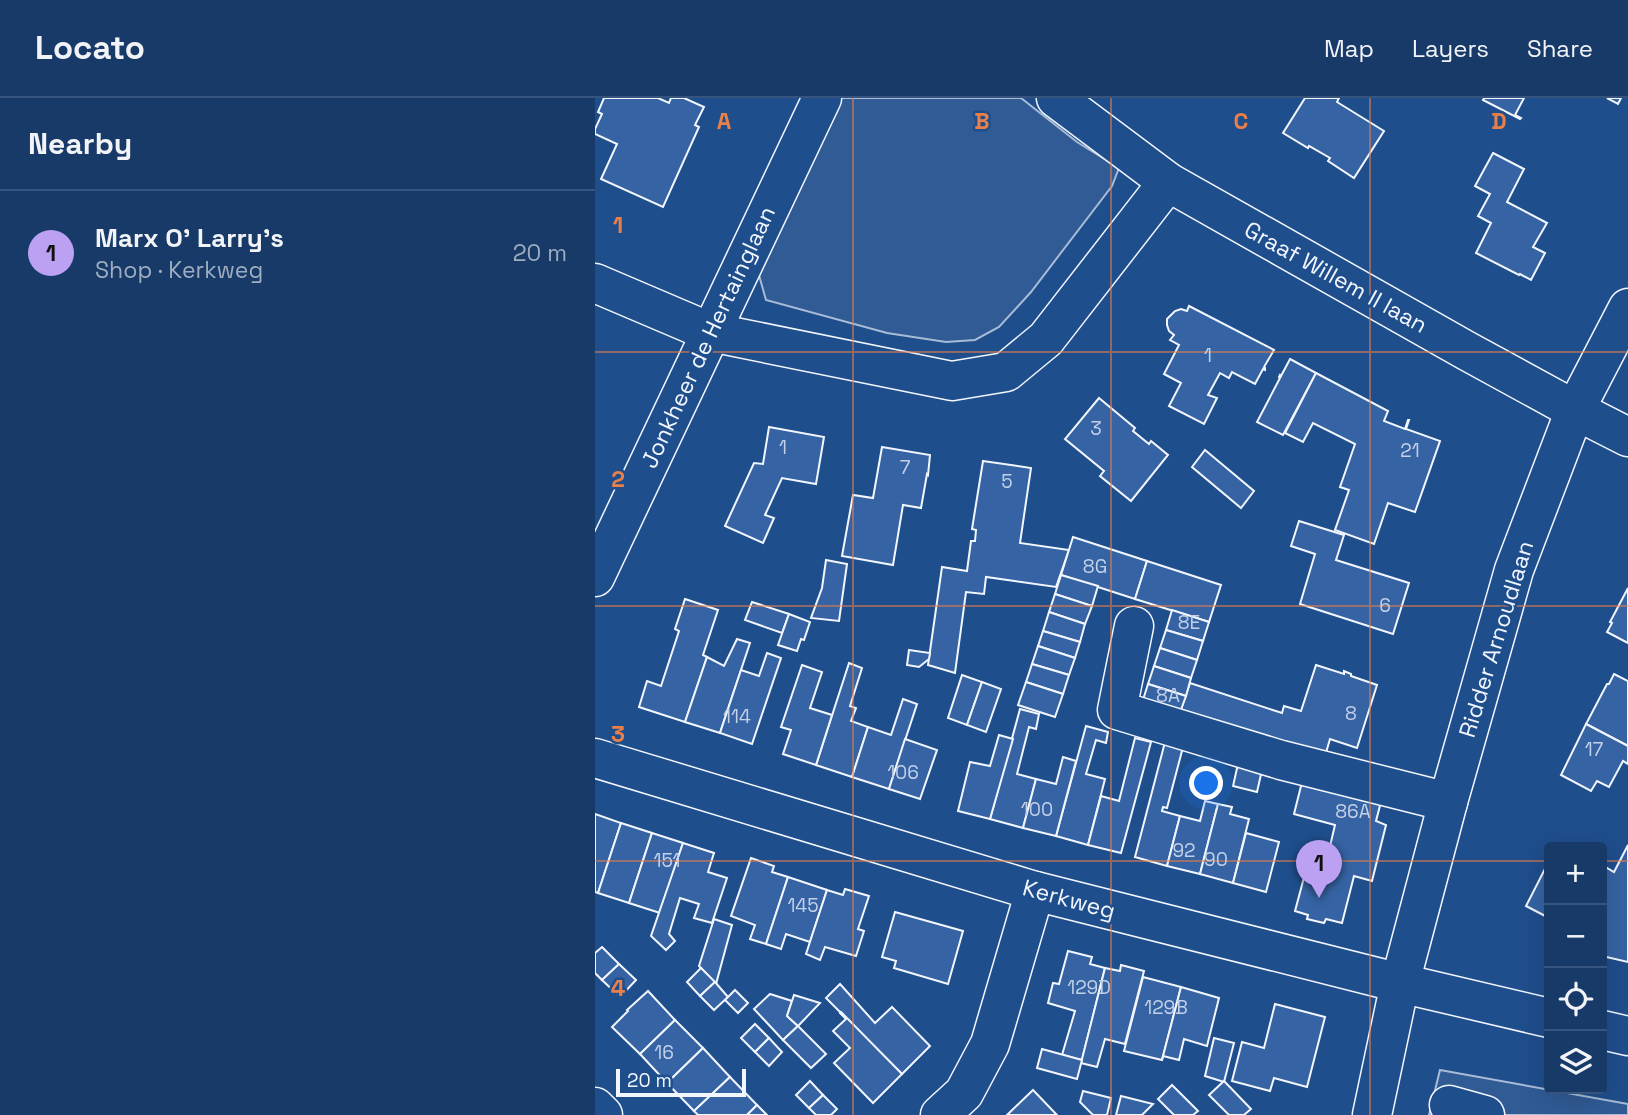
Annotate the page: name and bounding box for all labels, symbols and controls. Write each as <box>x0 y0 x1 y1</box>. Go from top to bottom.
text: Locato <box>35 27 145 69</box>
text: Map <box>1324 33 1374 64</box>
text: Layers <box>1412 33 1489 64</box>
text: Share <box>1527 33 1593 64</box>
text: A <box>717 106 732 136</box>
text: B <box>974 106 990 136</box>
text: C <box>1234 106 1248 136</box>
text: D <box>1491 106 1507 136</box>
text: Nearby <box>28 124 132 163</box>
street label: Jonkheer de Hertainglaan <box>634 201 782 473</box>
text: 1 <box>613 210 623 240</box>
street label: Graaf Willem II laan <box>1239 214 1433 340</box>
text: Marx O' Larry's <box>95 221 284 255</box>
text: 1 <box>46 238 56 268</box>
text: 20 m <box>513 238 567 268</box>
text: Shop · Kerkweg <box>95 255 263 285</box>
house number: 1 <box>1204 343 1212 368</box>
house number: 3 <box>1090 416 1102 441</box>
house number: 1 <box>779 435 787 460</box>
house number: 21 <box>1400 438 1420 463</box>
house number: 7 <box>900 455 911 480</box>
text: 2 <box>611 464 625 494</box>
house number: 5 <box>1001 469 1013 494</box>
street label: Ridder Arnoudlaan <box>1452 537 1540 741</box>
house number: 8G <box>1083 554 1107 579</box>
house number: 6 <box>1379 593 1391 618</box>
house number: 8E <box>1178 610 1200 635</box>
house number: 8A <box>1156 683 1180 708</box>
house number: 8 <box>1345 701 1357 726</box>
house number: 114 <box>723 704 751 729</box>
text: 3 <box>611 719 625 749</box>
house number: 17 <box>1585 737 1604 762</box>
house number: 106 <box>887 760 919 785</box>
your location <box>1189 766 1223 800</box>
house number: 100 <box>1021 797 1053 822</box>
house number: 86A <box>1335 799 1371 824</box>
house number: 92 <box>1172 838 1196 863</box>
pin: 1 <box>1296 840 1342 898</box>
map controls <box>1544 842 1607 1094</box>
button: + <box>1544 842 1607 905</box>
house number: 90 <box>1204 847 1228 872</box>
house number: 151 <box>654 848 681 873</box>
street label: Kerkweg <box>1019 872 1119 926</box>
house number: 145 <box>787 893 819 918</box>
button: − <box>1544 905 1607 968</box>
button: locate <box>1544 968 1607 1031</box>
text: 4 <box>611 973 626 1003</box>
house number: 129D <box>1067 975 1111 1000</box>
house number: 129B <box>1144 995 1188 1020</box>
button: layers <box>1544 1031 1607 1094</box>
house number: 16 <box>654 1040 674 1065</box>
scale bar <box>616 1066 745 1098</box>
text: 20 m <box>627 1068 672 1093</box>

